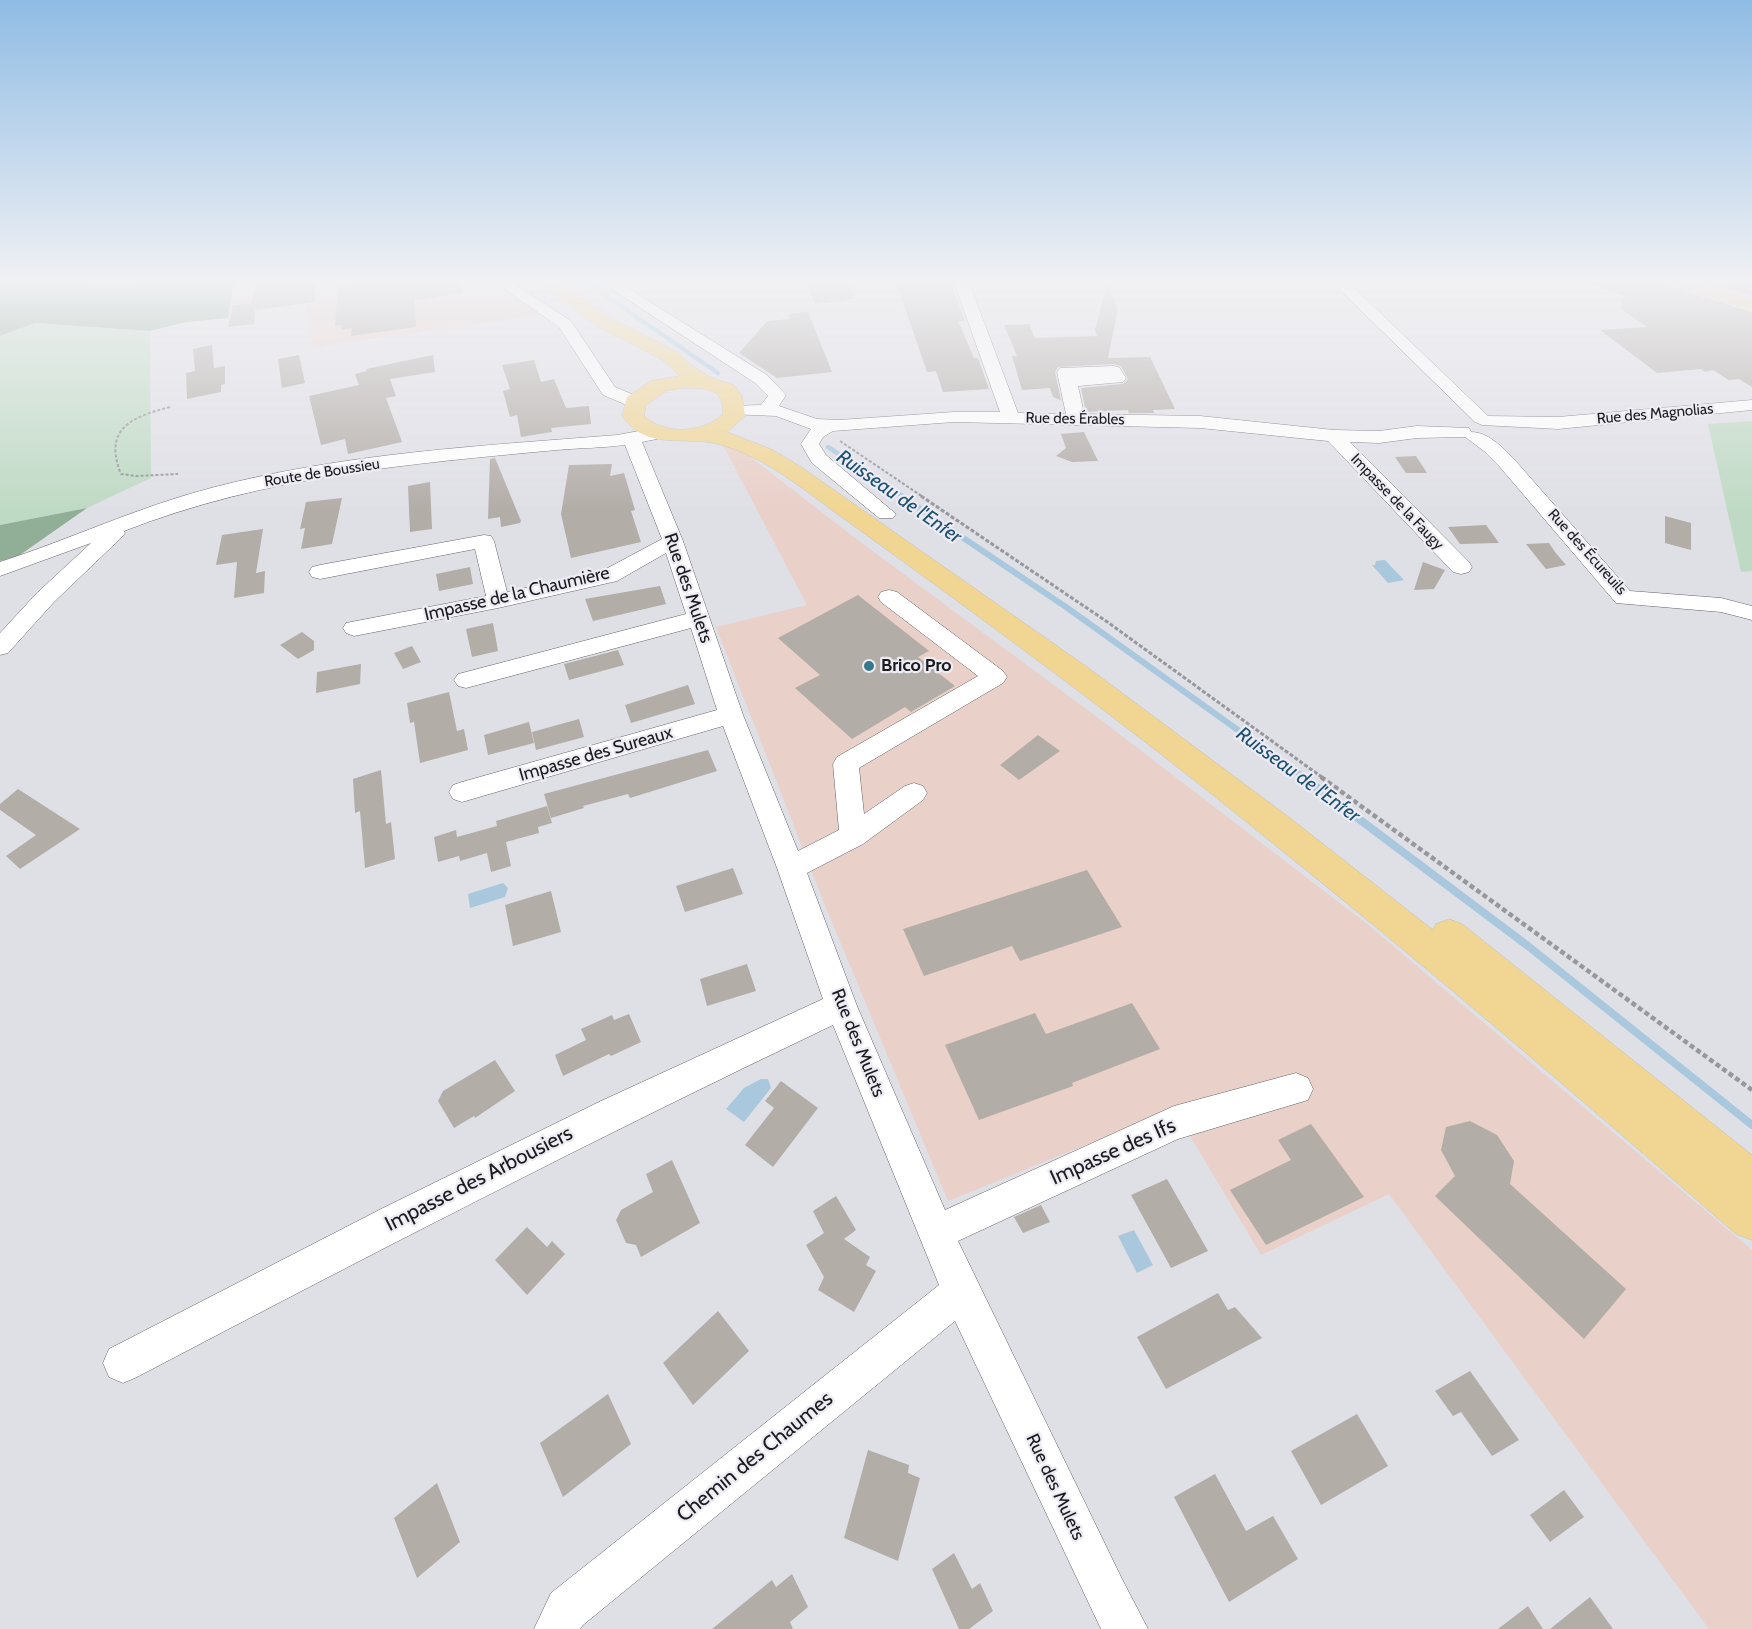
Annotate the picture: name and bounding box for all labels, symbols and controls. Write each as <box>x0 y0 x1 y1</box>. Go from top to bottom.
street label: Rue des Magnolias <box>1596 400 1714 428</box>
street label: Rue des Érables <box>1025 409 1125 429</box>
water label: Ruisseau de l'Enfer <box>832 445 966 549</box>
street label: Impasse de la Faugy <box>1347 450 1447 554</box>
street label: Route de Boussieu <box>263 455 381 491</box>
street label: Rue des Écureuils <box>1544 505 1630 599</box>
street label: Rue des Mulets <box>659 530 717 646</box>
street label: Impasse de la Chaumière <box>422 562 612 626</box>
place label: Brico Pro <box>881 655 951 677</box>
marker: Brico Pro <box>862 659 876 673</box>
street label: Impasse des Sureaux <box>517 722 675 786</box>
water label: Ruisseau de l'Enfer <box>1231 722 1365 828</box>
street label: Rue des Mulets <box>826 986 890 1100</box>
street label: Impasse des Ifs <box>1046 1113 1180 1191</box>
street label: Impasse des Arbousiers <box>381 1121 577 1237</box>
street label: Chemin des Chaumes <box>672 1386 838 1528</box>
street label: Rue des Mulets <box>1021 1430 1089 1544</box>

